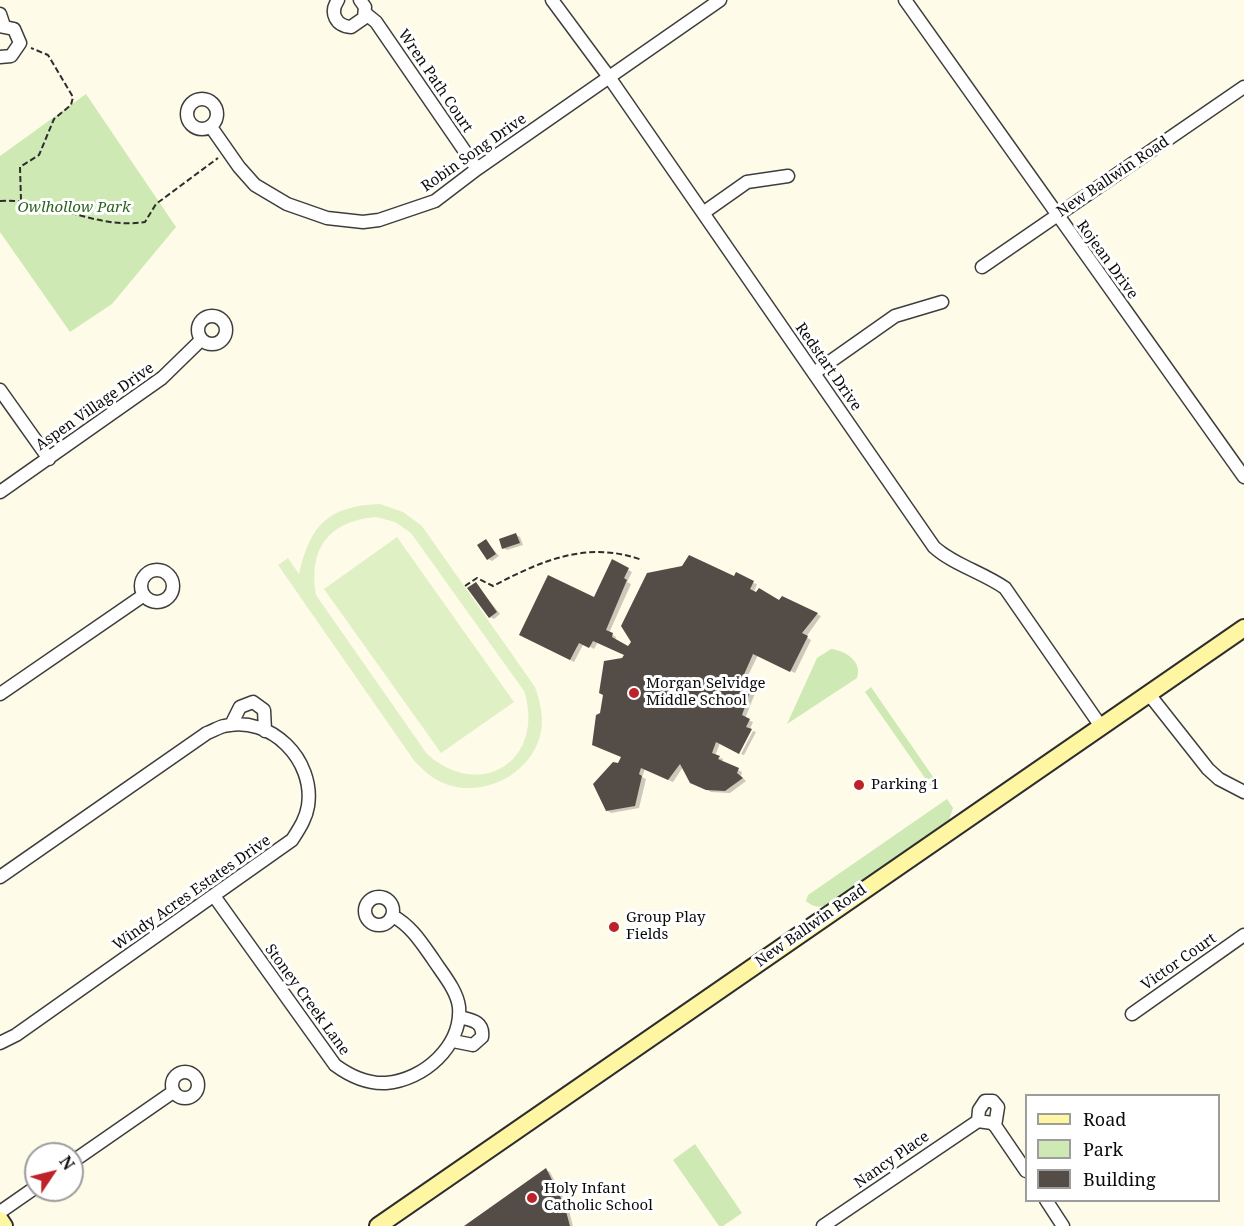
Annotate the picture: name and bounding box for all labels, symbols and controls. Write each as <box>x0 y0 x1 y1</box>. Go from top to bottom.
street label: Wren Path Court <box>394 26 476 136</box>
street label: Robin Song Drive <box>418 110 530 196</box>
street label: New Ballwin Road <box>1054 133 1172 221</box>
park label: Owlhollow Park <box>17 199 131 217</box>
street label: Rojean Drive <box>1073 217 1141 303</box>
street label: Redstart Drive <box>791 320 865 414</box>
street label: Aspen Village Drive <box>32 359 158 455</box>
place label: Morgan Selvidge Middle School <box>646 675 766 710</box>
marker: Morgan Selvidge Middle School <box>627 686 641 700</box>
place label: Parking 1 <box>871 776 939 794</box>
marker: Parking 1 <box>852 778 866 792</box>
street label: Windy Acres Estates Drive <box>110 832 274 954</box>
street label: New Ballwin Road <box>752 881 870 971</box>
place label: Group Play Fields <box>626 909 705 944</box>
marker: Group Play Fields <box>607 920 621 934</box>
street label: Victor Court <box>1138 930 1220 994</box>
street label: Stoney Creek Lane <box>261 941 353 1059</box>
legend <box>1025 1094 1220 1202</box>
text: Road <box>1083 1107 1126 1131</box>
street label: Nancy Place <box>851 1128 933 1192</box>
text: Park <box>1083 1137 1123 1161</box>
north arrow <box>24 1142 84 1202</box>
text: N <box>54 1151 80 1174</box>
text: Building <box>1083 1167 1156 1191</box>
place label: Holy Infant Catholic School <box>544 1180 653 1215</box>
marker: Holy Infant Catholic School <box>525 1191 539 1205</box>

